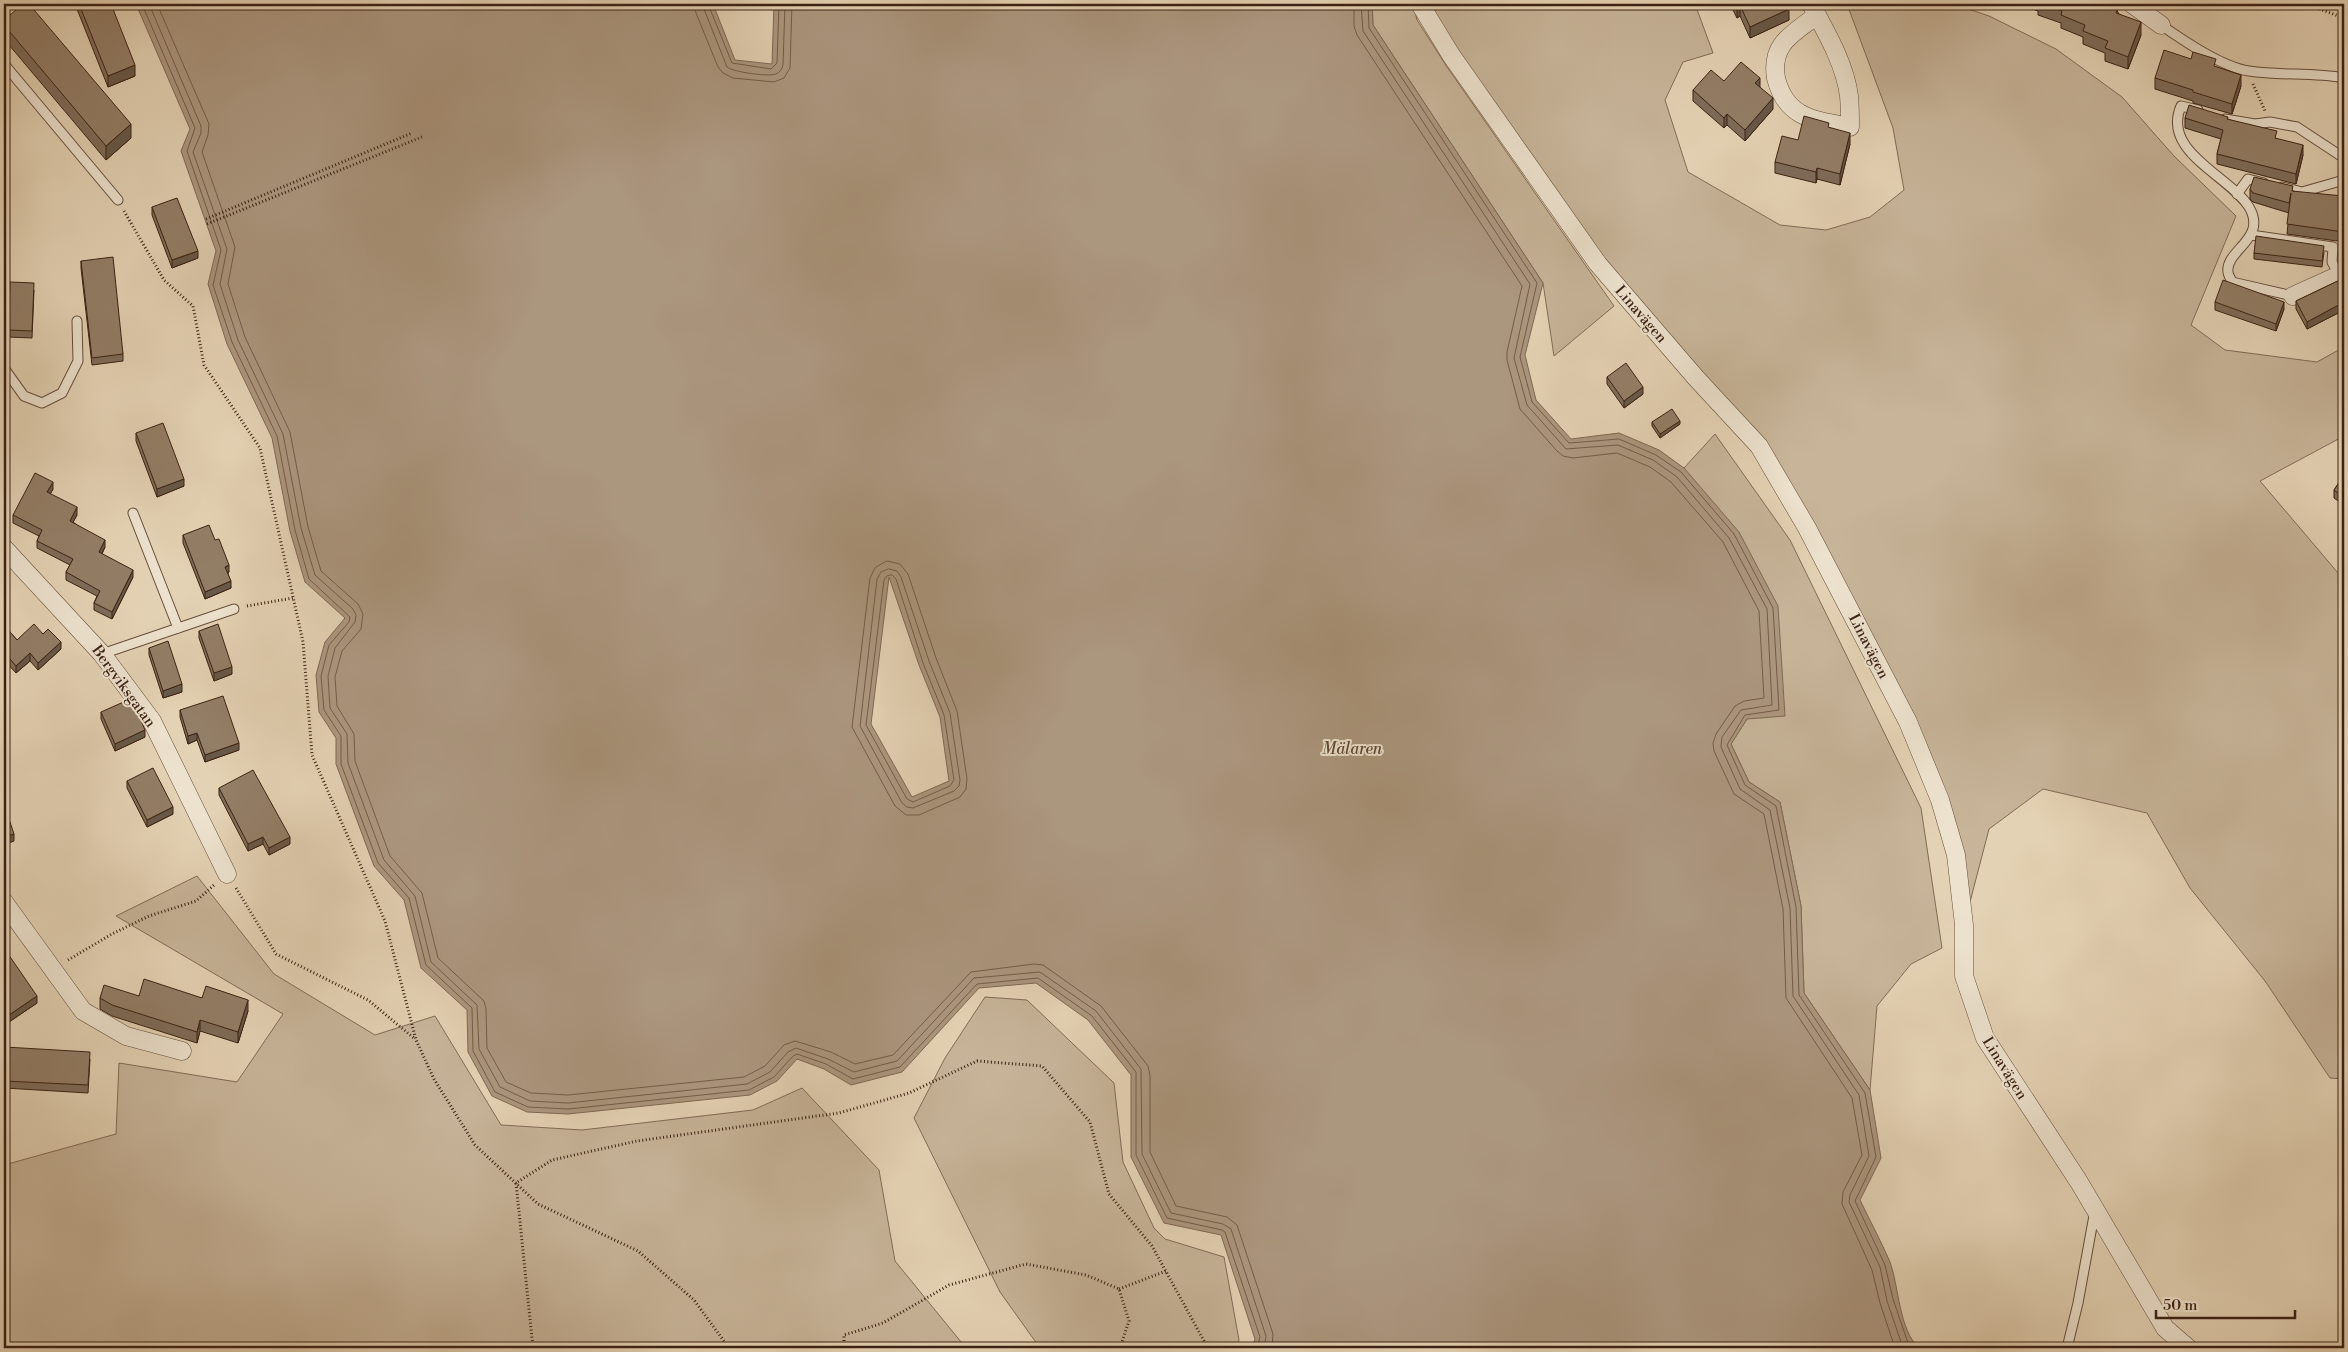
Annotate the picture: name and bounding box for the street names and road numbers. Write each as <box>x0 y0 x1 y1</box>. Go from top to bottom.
street label: Linavägen <box>1610 282 1671 347</box>
street label: Linavägen <box>1844 611 1893 682</box>
street label: Bergviksgatan <box>87 641 160 731</box>
street label: Linavägen <box>1978 1033 2031 1103</box>

